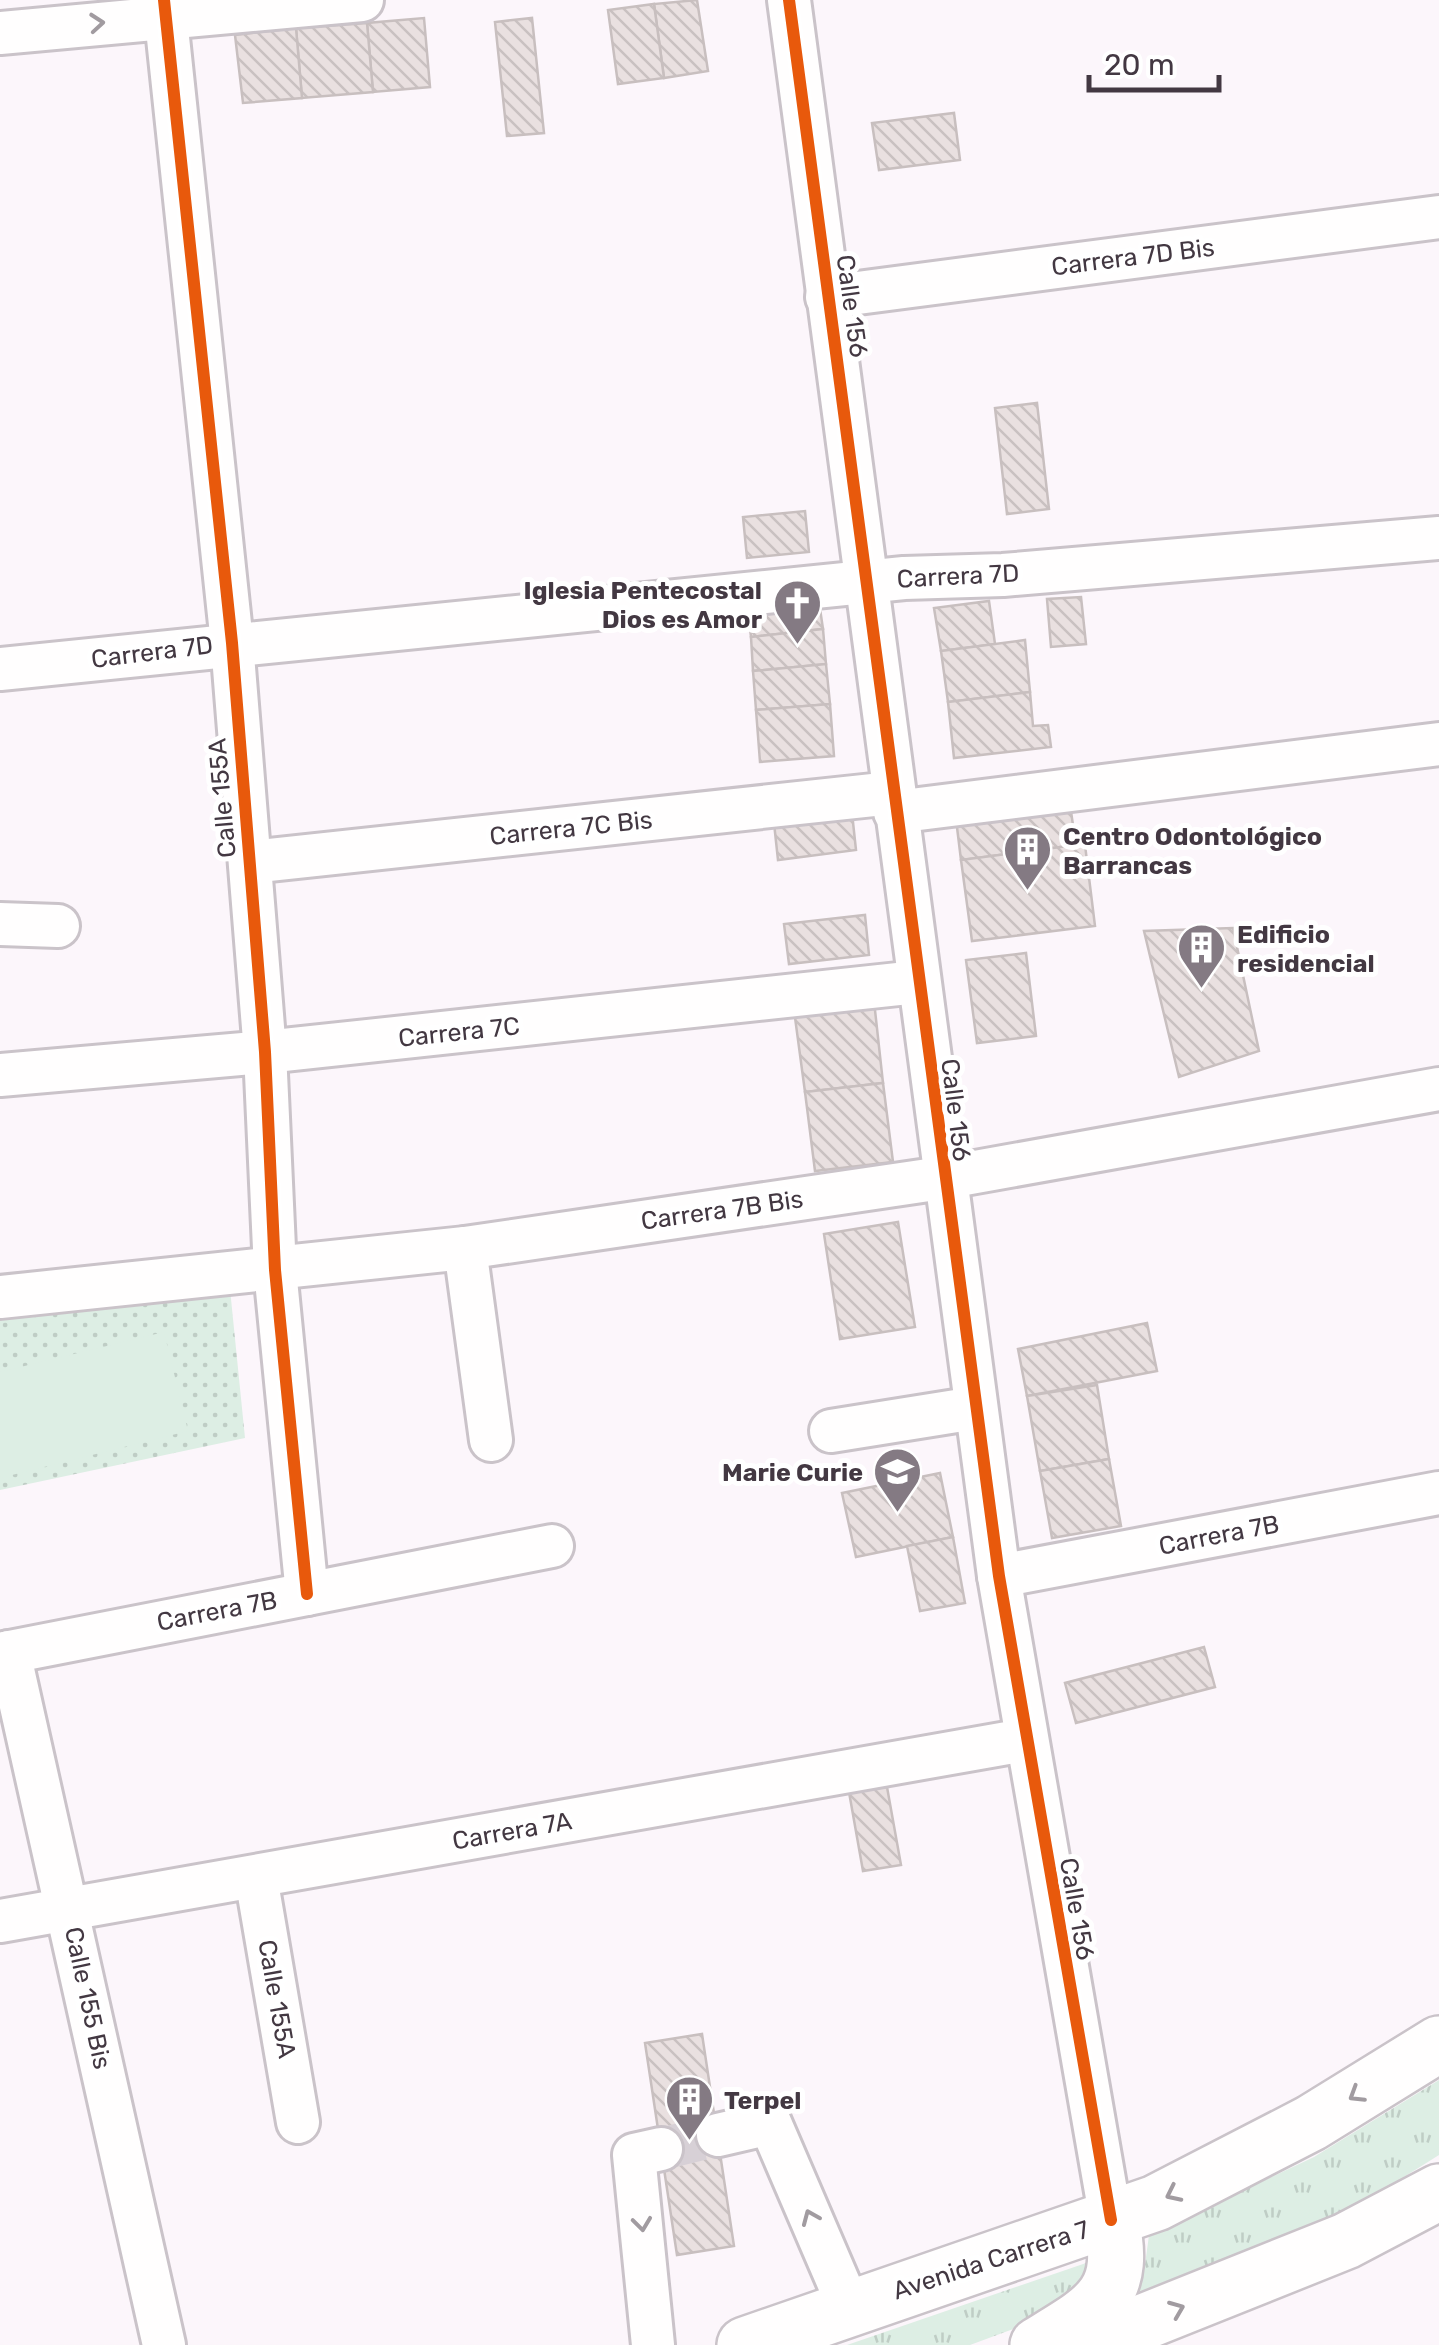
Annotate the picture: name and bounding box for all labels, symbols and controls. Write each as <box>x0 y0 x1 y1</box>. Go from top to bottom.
one-way arrow <box>89 13 105 35</box>
scale bar <box>1089 30 1219 92</box>
text: 20 m <box>1104 47 1175 83</box>
street label: Carrera 7D Bis <box>1050 233 1216 281</box>
street label: Calle 156 <box>830 253 874 359</box>
street label: Carrera 7D <box>896 558 1020 594</box>
place label: Iglesia Pentecostal Dios es Amor <box>524 576 763 634</box>
church icon: Iglesia Pentecostal Dios es Amor <box>771 578 823 646</box>
street label: Carrera 7D <box>89 630 215 674</box>
street label: Calle 155A <box>202 737 242 859</box>
street label: Carrera 7C Bis <box>488 805 654 851</box>
place label: Centro Odontológico Barrancas <box>1063 822 1322 880</box>
building icon: Centro Odontológico Barrancas <box>1002 824 1054 892</box>
place label: Edificio residencial <box>1237 920 1375 978</box>
building icon: Edificio residencial <box>1176 922 1228 990</box>
street label: Carrera 7C <box>397 1011 521 1053</box>
street label: Calle 156 <box>935 1057 977 1163</box>
street label: Carrera 7B Bis <box>639 1184 805 1236</box>
school or university icon: Marie Curie <box>872 1446 924 1514</box>
place label: Marie Curie <box>722 1458 863 1487</box>
street label: Carrera 7B <box>1156 1509 1282 1561</box>
street label: Carrera 7B <box>154 1585 280 1637</box>
street label: Carrera 7A <box>450 1806 574 1856</box>
street label: Calle 156 <box>1054 1856 1100 1962</box>
street label: Calle 155 Bis <box>59 1924 117 2072</box>
street label: Calle 155A <box>252 1937 302 2061</box>
building icon: Terpel <box>663 2074 715 2142</box>
one-way arrow <box>1349 2083 1367 2102</box>
place label: Terpel <box>724 2086 802 2115</box>
one-way arrow <box>1165 2182 1183 2202</box>
one-way arrow <box>802 2209 822 2227</box>
street label: Avenida Carrera 7 <box>889 2215 1093 2305</box>
one-way arrow <box>631 2217 652 2233</box>
one-way arrow <box>1167 2301 1184 2321</box>

